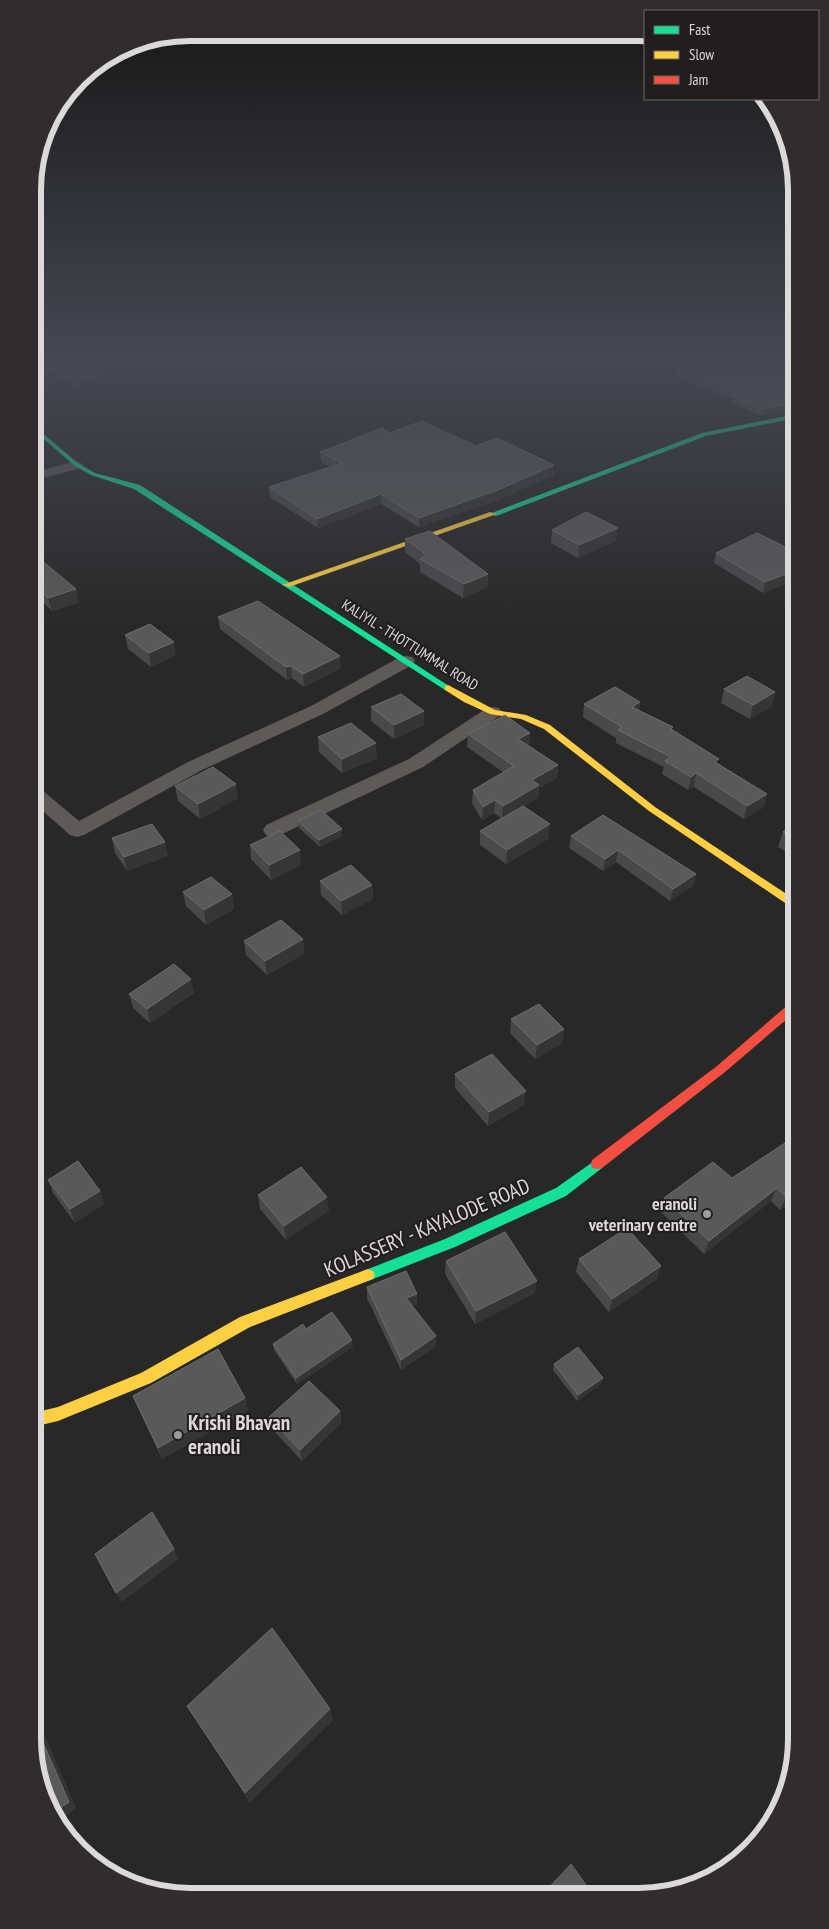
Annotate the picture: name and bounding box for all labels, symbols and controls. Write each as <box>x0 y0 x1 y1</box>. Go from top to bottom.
legend <box>644 10 819 100</box>
text: Fast <box>689 20 710 39</box>
text: Slow <box>689 45 714 64</box>
text: Jam <box>688 70 708 89</box>
street label: KALIYIL - THOTTUMMAL ROAD <box>338 595 482 694</box>
street label: KOLASSERY - KAYALODE ROAD <box>320 1172 534 1283</box>
place label: eranoli veterinary centre <box>588 1192 697 1236</box>
marker: eranoli veterinary centre <box>701 1208 713 1220</box>
place label: Krishi Bhavan eranoli <box>188 1409 290 1460</box>
marker: Krishi Bhavan eranoli <box>172 1429 184 1441</box>

